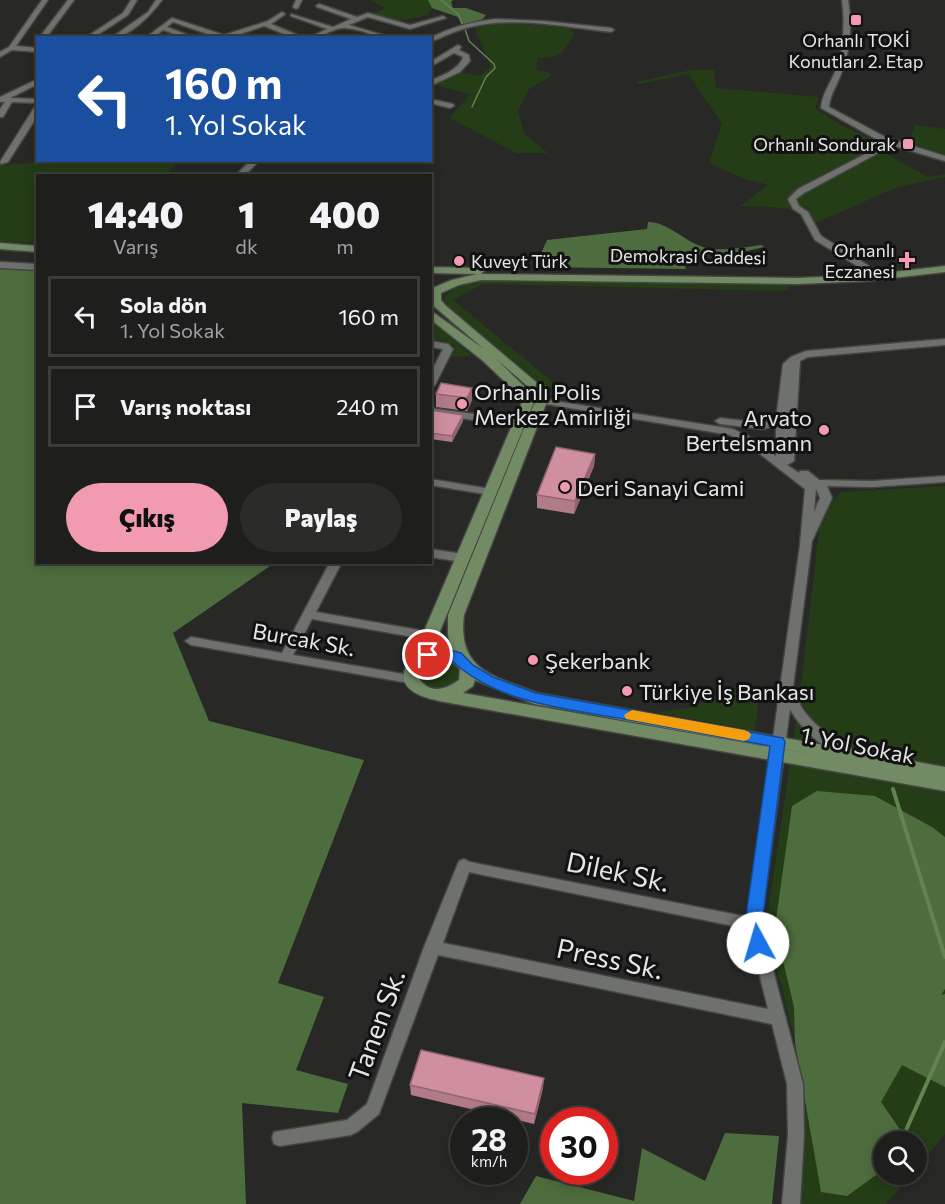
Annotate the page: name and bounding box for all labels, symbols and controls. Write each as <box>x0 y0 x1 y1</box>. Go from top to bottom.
marker: Orhanlı TOKİ Konutları 2. Etap <box>849 13 863 27</box>
place label: Orhanlı TOKİ Konutları 2. Etap <box>789 29 923 72</box>
text: 160 m <box>165 56 283 108</box>
icon: left <box>66 60 144 138</box>
text: 1. Yol Sokak <box>165 108 307 141</box>
place label: Orhanlı Sondurak <box>753 133 896 155</box>
marker: Orhanlı Sondurak <box>901 137 915 151</box>
text: 14:40 <box>88 191 184 235</box>
text: 1 <box>238 191 255 235</box>
text: 400 <box>309 191 380 235</box>
text: Varış <box>113 234 158 258</box>
text: dk <box>235 234 258 258</box>
text: m <box>336 234 354 258</box>
place label: Orhanlı Eczanesi <box>824 239 895 282</box>
street label: Demokrasi Caddesi <box>610 244 766 268</box>
place label: Kuveyt Türk <box>471 250 569 272</box>
marker: Orhanlı Eczanesi <box>900 253 914 267</box>
marker: Kuveyt Türk <box>452 254 466 268</box>
text: Sola dön <box>120 291 207 318</box>
icon: left <box>69 300 102 333</box>
text: 160 m <box>338 303 399 330</box>
text: 1. Yol Sokak <box>120 318 225 342</box>
place label: Orhanlı Polis Merkez Amirliği <box>474 378 631 430</box>
icon: arrive <box>69 390 102 423</box>
text: Varış noktası <box>120 393 251 420</box>
text: 240 m <box>336 393 399 420</box>
marker: Orhanlı Polis Merkez Amirliği <box>455 397 469 411</box>
place label: Arvato Bertelsmann <box>685 404 812 456</box>
marker: Arvato Bertelsmann <box>817 423 831 437</box>
place label: Deri Sanayi Cami <box>577 474 744 501</box>
marker: Deri Sanayi Cami <box>558 480 572 494</box>
button: Çıkış <box>66 483 228 552</box>
button: Paylaş <box>240 483 402 552</box>
street label: Burcak Sk. <box>251 617 357 661</box>
pin <box>402 629 453 680</box>
icon: arrive <box>411 638 444 671</box>
place label: Şekerbank <box>545 647 650 674</box>
marker: Şekerbank <box>526 653 540 667</box>
place label: Türkiye İş Bankası <box>639 678 815 705</box>
marker: Türkiye İş Bankası <box>620 684 634 698</box>
street label: 1. Yol Sokak <box>799 721 917 769</box>
street label: Dilek Sk. <box>563 844 673 898</box>
position arrow <box>726 911 790 975</box>
street label: Press Sk. <box>554 931 666 985</box>
street label: Tanen Sk. <box>341 965 411 1085</box>
speed limit sign: 30 <box>540 1107 618 1185</box>
text: 28 <box>471 1120 507 1157</box>
map controls <box>873 1131 927 1185</box>
button: search <box>873 1131 927 1185</box>
text: km/h <box>471 1152 507 1170</box>

